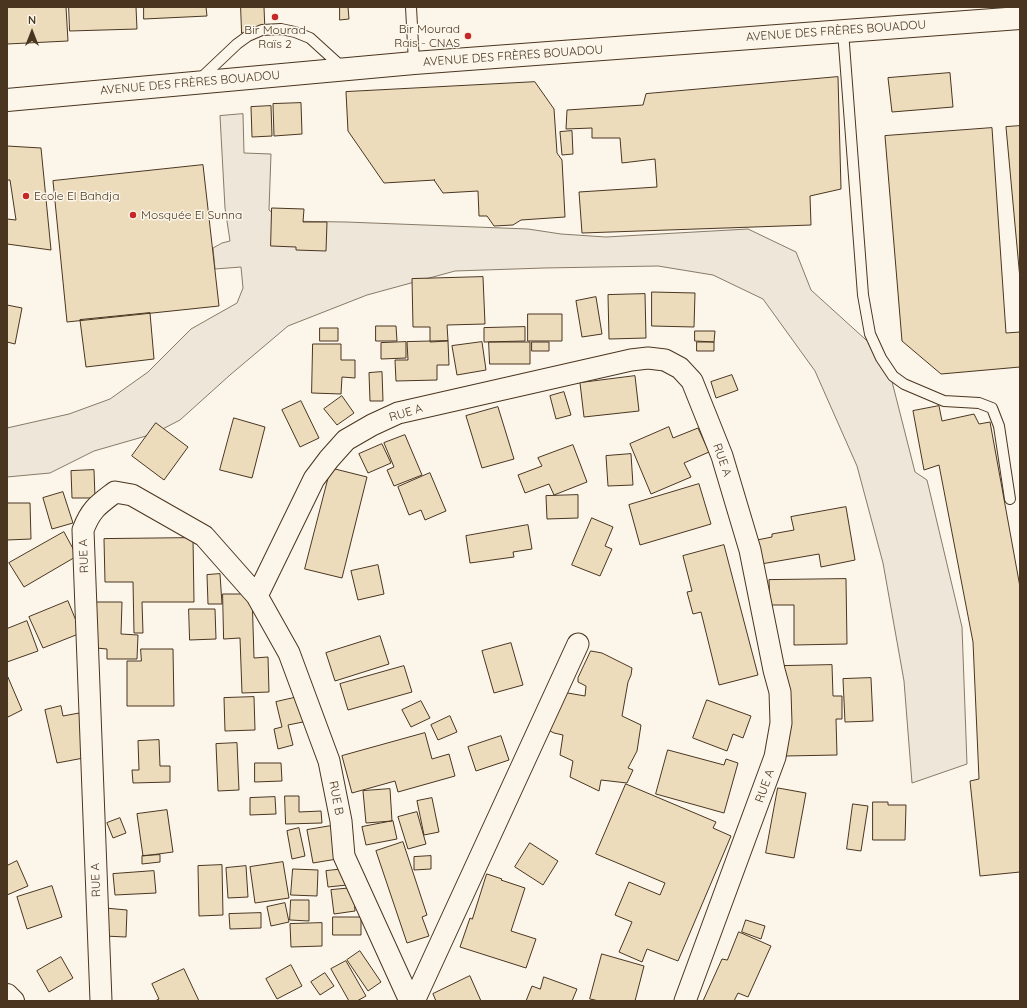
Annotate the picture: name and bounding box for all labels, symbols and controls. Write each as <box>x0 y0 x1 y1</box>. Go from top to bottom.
north arrow <box>12 12 52 52</box>
marker: Bir Mourad Raïs 2 <box>270 12 280 22</box>
text: N <box>28 13 36 27</box>
street label: AVENUE DES FRÈRES BOUADOU <box>746 18 926 44</box>
place label: Bir Mourad Rais - CNAS <box>394 22 460 50</box>
place label: Bir Mourad Raïs 2 <box>244 23 306 51</box>
marker: Bir Mourad Rais - CNAS <box>463 31 473 41</box>
street label: AVENUE DES FRÈRES BOUADOU <box>423 43 603 69</box>
street label: AVENUE DES FRÈRES BOUADOU <box>100 68 280 98</box>
place label: Ecole El Bahdja <box>34 189 119 203</box>
marker: Ecole El Bahdja <box>21 191 31 201</box>
place label: Mosquée El Sunna <box>141 208 242 222</box>
marker: Mosquée El Sunna <box>128 210 138 220</box>
street label: RUE A <box>387 401 425 425</box>
street label: RUE A <box>710 441 734 479</box>
street label: RUE A <box>76 539 92 573</box>
street label: RUE A <box>752 767 778 805</box>
street label: RUE B <box>326 780 346 816</box>
street label: RUE A <box>88 863 104 897</box>

